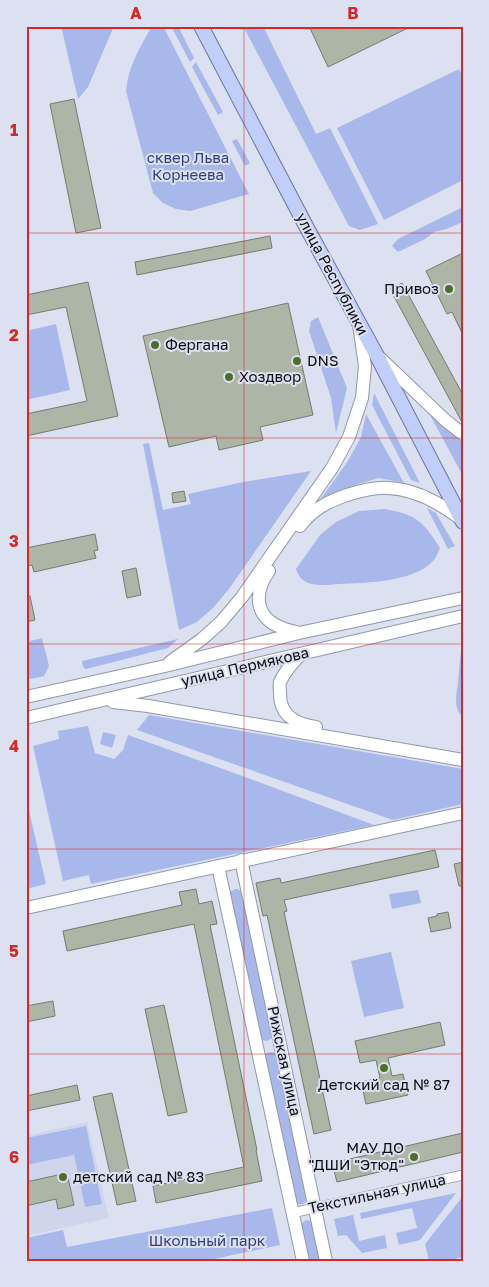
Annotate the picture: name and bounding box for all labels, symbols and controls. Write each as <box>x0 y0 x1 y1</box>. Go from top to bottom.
text: A <box>130 3 142 23</box>
text: B <box>347 3 359 23</box>
text: 1 <box>10 120 18 140</box>
park label: сквер Льва Корнеева <box>147 148 229 183</box>
street label: улица Республики <box>293 209 373 338</box>
place label: Привоз <box>384 279 439 297</box>
marker: Привоз <box>443 283 455 295</box>
text: 2 <box>9 325 19 345</box>
place label: Фергана <box>165 335 229 353</box>
marker: Фергана <box>149 339 161 351</box>
place label: DNS <box>307 351 339 369</box>
marker: DNS <box>291 355 303 367</box>
place label: Хоздвор <box>239 367 301 385</box>
marker: Хоздвор <box>223 371 235 383</box>
text: 3 <box>9 531 19 551</box>
street label: улица Пермякова <box>179 643 310 689</box>
text: 4 <box>9 736 19 756</box>
text: 5 <box>9 941 19 961</box>
street label: Рижская улица <box>265 1004 305 1117</box>
marker: Детский сад № 87 <box>378 1062 390 1074</box>
place label: Детский сад № 87 <box>318 1075 450 1093</box>
place label: МАУ ДО "ДШИ "Этюд" <box>309 1138 404 1173</box>
text: 6 <box>9 1147 19 1167</box>
marker: МАУ ДО "ДШИ "Этюд" <box>408 1151 420 1163</box>
place label: детский сад № 83 <box>73 1167 204 1185</box>
street label: Текстильная улица <box>306 1170 447 1216</box>
marker: детский сад № 83 <box>57 1171 69 1183</box>
park label: Школьный парк <box>149 1231 266 1249</box>

